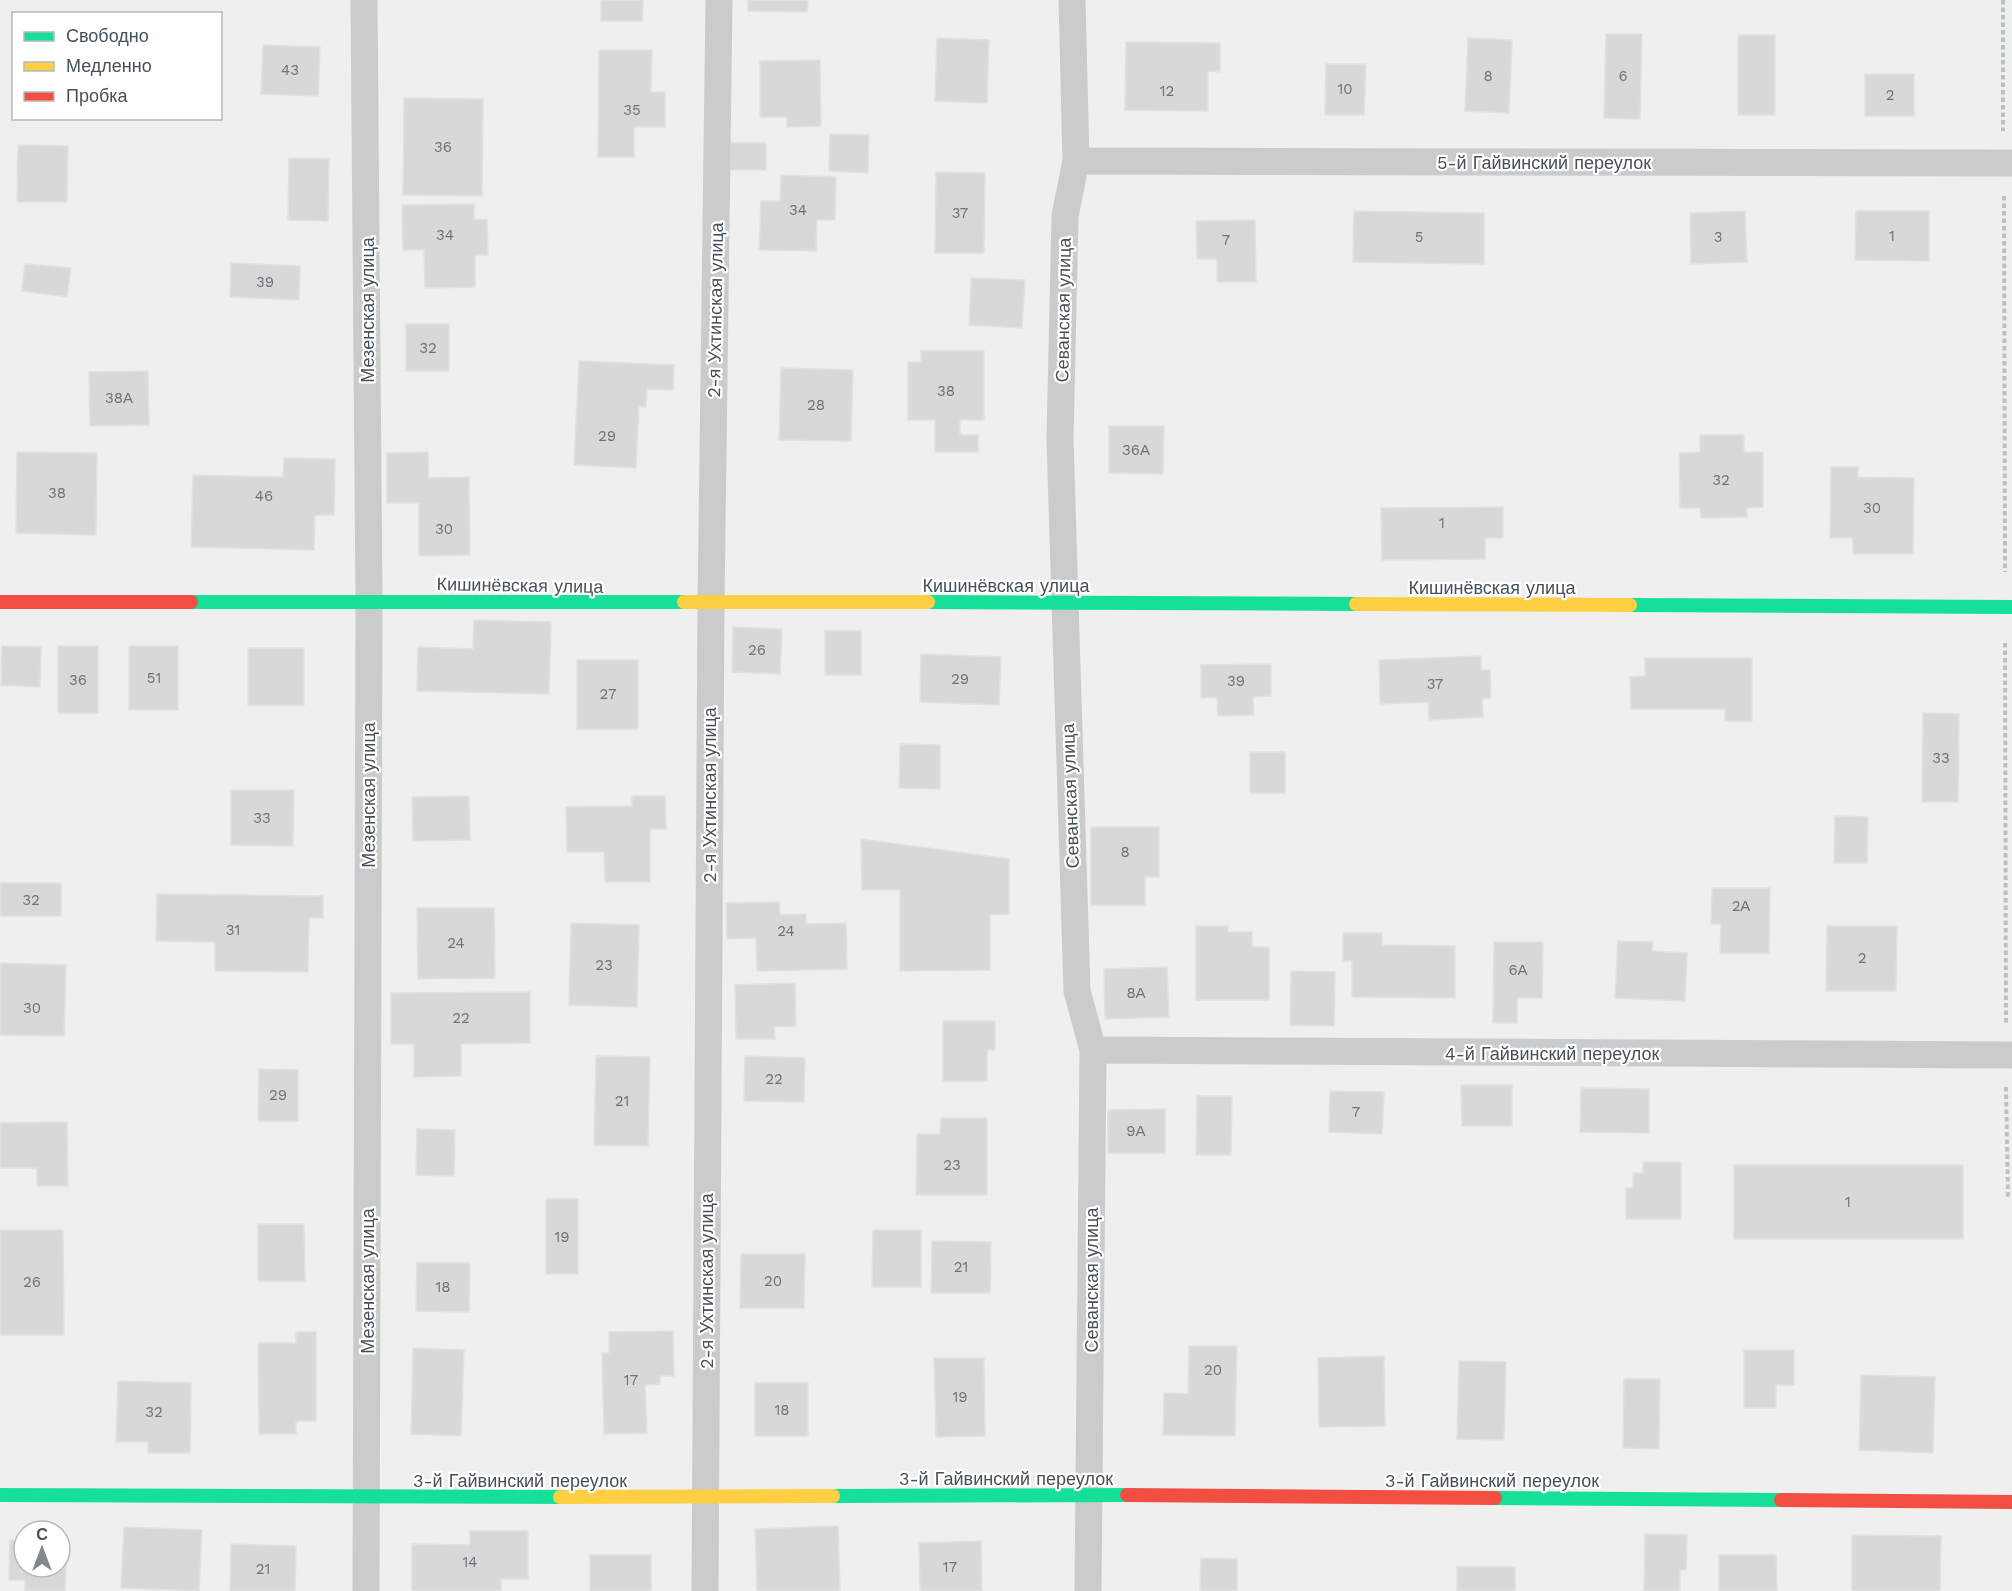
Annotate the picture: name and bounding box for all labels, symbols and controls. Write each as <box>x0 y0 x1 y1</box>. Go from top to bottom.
legend <box>12 12 222 120</box>
text: Свободно <box>66 25 149 46</box>
text: Медленно <box>66 55 152 76</box>
house number: 43 <box>281 61 299 79</box>
house number: 8 <box>1483 67 1493 85</box>
house number: 6 <box>1618 67 1628 85</box>
house number: 10 <box>1337 80 1353 98</box>
house number: 12 <box>1160 82 1174 100</box>
text: Пробка <box>66 85 129 106</box>
house number: 2 <box>1886 86 1894 104</box>
house number: 35 <box>623 101 641 119</box>
house number: 36 <box>434 138 452 156</box>
street label: 5-й Гайвинский переулок <box>1437 152 1651 173</box>
house number: 34 <box>789 201 807 219</box>
house number: 37 <box>952 204 968 222</box>
street label: 2-я Ухтинская улица <box>703 221 727 398</box>
house number: 34 <box>436 226 454 244</box>
house number: 1 <box>1889 227 1895 245</box>
house number: 5 <box>1415 228 1423 246</box>
house number: 3 <box>1714 228 1722 246</box>
house number: 7 <box>1222 231 1230 249</box>
street label: Мезенская улица <box>357 236 378 383</box>
street label: Севанская улица <box>1051 236 1075 383</box>
house number: 39 <box>256 273 274 291</box>
house number: 32 <box>419 339 437 357</box>
house number: 38 <box>937 382 955 400</box>
house number: 38А <box>105 389 133 407</box>
house number: 28 <box>807 396 825 414</box>
house number: 29 <box>598 427 616 445</box>
house number: 36А <box>1122 441 1150 459</box>
house number: 32 <box>1712 471 1730 489</box>
house number: 38 <box>48 484 66 502</box>
house number: 46 <box>255 487 273 505</box>
house number: 30 <box>1863 499 1881 517</box>
house number: 1 <box>1439 514 1445 532</box>
house number: 30 <box>435 520 453 538</box>
street label: Кишинёвская улица <box>436 573 605 597</box>
street label: Кишинёвская улица <box>923 575 1090 596</box>
street label: Кишинёвская улица <box>1409 577 1576 598</box>
house number: 26 <box>748 641 766 659</box>
house number: 51 <box>147 669 161 687</box>
house number: 29 <box>951 670 969 688</box>
house number: 36 <box>69 671 87 689</box>
house number: 39 <box>1227 672 1245 690</box>
house number: 37 <box>1427 675 1443 693</box>
house number: 27 <box>600 685 616 703</box>
street label: 2-я Ухтинская улица <box>699 706 720 883</box>
street label: Мезенская улица <box>358 721 379 868</box>
street label: Севанская улица <box>1057 722 1083 869</box>
house number: 33 <box>1932 749 1950 767</box>
house number: 33 <box>253 809 271 827</box>
house number: 8 <box>1120 843 1130 861</box>
house number: 32 <box>22 891 40 909</box>
house number: 2А <box>1732 897 1750 915</box>
house number: 31 <box>226 921 240 939</box>
house number: 24 <box>777 922 795 940</box>
house number: 24 <box>447 934 465 952</box>
house number: 2 <box>1858 949 1866 967</box>
house number: 23 <box>595 956 613 974</box>
house number: 6А <box>1508 961 1528 979</box>
house number: 8А <box>1126 984 1146 1002</box>
house number: 30 <box>23 999 41 1017</box>
house number: 22 <box>452 1009 470 1027</box>
street label: 4-й Гайвинский переулок <box>1445 1043 1659 1064</box>
house number: 22 <box>765 1070 783 1088</box>
house number: 29 <box>269 1086 287 1104</box>
house number: 21 <box>615 1092 629 1110</box>
house number: 7 <box>1352 1103 1360 1121</box>
house number: 9А <box>1126 1122 1146 1140</box>
house number: 23 <box>943 1156 961 1174</box>
street label: 2-я Ухтинская улица <box>696 1192 717 1369</box>
house number: 1 <box>1845 1193 1851 1211</box>
street label: Мезенская улица <box>357 1207 378 1354</box>
street label: Севанская улица <box>1081 1207 1102 1352</box>
house number: 19 <box>554 1228 570 1246</box>
house number: 21 <box>954 1258 968 1276</box>
house number: 20 <box>764 1272 782 1290</box>
house number: 26 <box>23 1273 41 1291</box>
house number: 18 <box>435 1278 451 1296</box>
house number: 20 <box>1204 1361 1222 1379</box>
house number: 17 <box>624 1371 638 1389</box>
house number: 19 <box>952 1388 968 1406</box>
house number: 18 <box>774 1401 790 1419</box>
house number: 32 <box>145 1403 163 1421</box>
street label: 3-й Гайвинский переулок <box>899 1468 1113 1489</box>
street label: 3-й Гайвинский переулок <box>413 1470 627 1491</box>
street label: 3-й Гайвинский переулок <box>1385 1470 1599 1491</box>
north arrow <box>12 1519 72 1579</box>
text: С <box>36 1525 48 1544</box>
house number: 14 <box>462 1553 478 1571</box>
house number: 17 <box>943 1558 957 1576</box>
house number: 21 <box>256 1560 270 1578</box>

